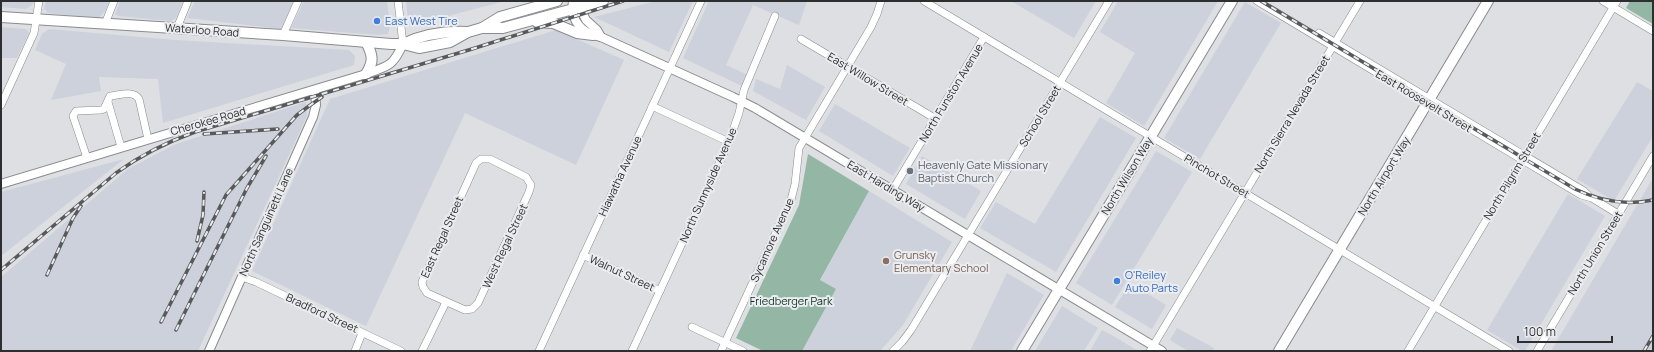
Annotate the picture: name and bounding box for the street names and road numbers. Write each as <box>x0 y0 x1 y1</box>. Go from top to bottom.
street label: Waterloo Road <box>164 19 240 40</box>
street label: North Funston Avenue <box>915 40 986 145</box>
street label: East Willow Street <box>825 49 911 109</box>
street label: North Sierra Nevada Street <box>1250 52 1333 176</box>
street label: East Roosevelt Street <box>1373 66 1475 135</box>
street label: School Street <box>1015 82 1064 149</box>
street label: Cherokee Road <box>168 103 247 138</box>
street label: North Sunnyside Avenue <box>675 124 740 245</box>
street label: North Pilgrim Street <box>1479 129 1544 222</box>
street label: Hiawatha Avenue <box>594 133 645 218</box>
street label: North Airport Way <box>1354 133 1413 218</box>
street label: North Wilson Way <box>1097 134 1156 218</box>
street label: Pinchot Street <box>1182 150 1253 201</box>
street label: East Harding Way <box>845 156 928 215</box>
street label: North Sanguinetti Lane <box>235 165 296 278</box>
street label: East Regal Street <box>417 194 466 280</box>
street label: Sycamore Avenue <box>746 195 797 284</box>
street label: West Regal Street <box>478 201 531 290</box>
street label: North Union Street <box>1564 208 1626 298</box>
street label: Walnut Street <box>587 251 657 294</box>
street label: Bradford Street <box>284 289 361 336</box>

